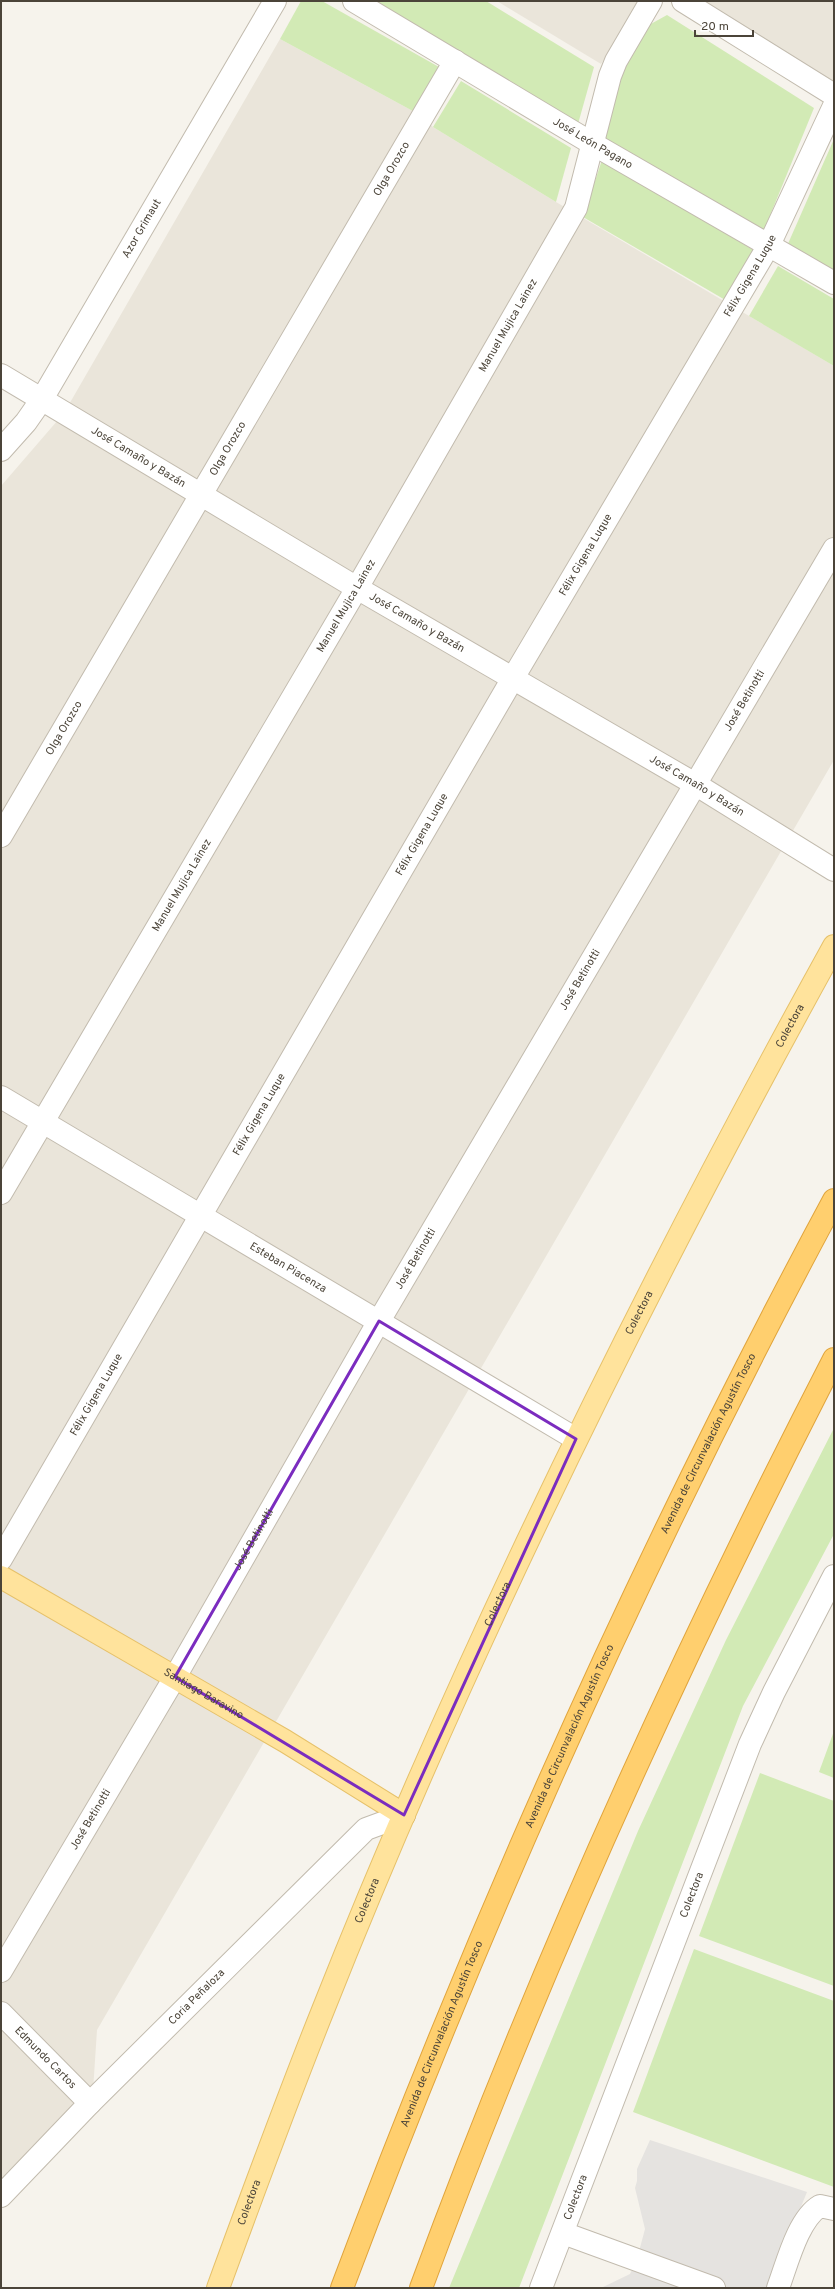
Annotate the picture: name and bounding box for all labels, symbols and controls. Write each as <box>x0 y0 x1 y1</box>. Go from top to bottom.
scale bar <box>695 12 753 38</box>
text: 20 m <box>701 19 729 35</box>
street label: José León Pagano <box>550 115 635 172</box>
street label: Olga Orozco <box>370 139 413 199</box>
street label: Azor Grimaut <box>119 197 164 261</box>
street label: Félix Gigena Luque <box>721 232 780 320</box>
street label: Manuel Mujica Lainez <box>476 276 541 375</box>
street label: Olga Orozco <box>207 419 249 478</box>
street label: José Camaño y Bazán <box>88 423 188 491</box>
street label: Félix Gigena Luque <box>556 511 616 598</box>
street label: Manuel Mujica Lainez <box>314 557 379 655</box>
street label: José Camaño y Bazán <box>367 590 467 656</box>
street label: José Betinotti <box>721 668 768 734</box>
street label: Olga Orozco <box>43 698 86 758</box>
street label: José Camaño y Bazán <box>647 752 747 820</box>
street label: Félix Gigena Luque <box>393 791 452 878</box>
street label: Manuel Mujica Lainez <box>149 836 215 934</box>
street label: José Betinotti <box>557 947 604 1013</box>
street label: Colectora <box>773 1002 808 1050</box>
street label: Félix Gigena Luque <box>230 1071 289 1158</box>
street label: José Betinotti <box>392 1226 439 1292</box>
street label: Esteban Piacenza <box>247 1239 329 1296</box>
street label: Colectora <box>622 1288 657 1337</box>
street label: Félix Gigena Luque <box>67 1351 126 1438</box>
street label: Avenida de Circunvalación Agustín Tosco <box>658 1351 759 1536</box>
street label: José Betinotti <box>231 1506 277 1573</box>
street label: Colectora <box>481 1580 514 1629</box>
street label: Avenida de Circunvalación Agustín Tosco <box>522 1642 617 1830</box>
street label: Santiago Baravino <box>161 1665 246 1723</box>
street label: José Betinotti <box>67 1786 114 1853</box>
street label: Colectora <box>677 1870 707 1920</box>
street label: Colectora <box>352 1876 383 1926</box>
street label: Avenida de Circunvalación Agustín Tosco <box>398 1939 486 2129</box>
street label: Coria Peñaloza <box>165 1966 228 2028</box>
street label: Edmundo Cartos <box>11 2024 79 2092</box>
street label: Colectora <box>561 2172 591 2222</box>
street label: Colectora <box>235 2178 264 2227</box>

